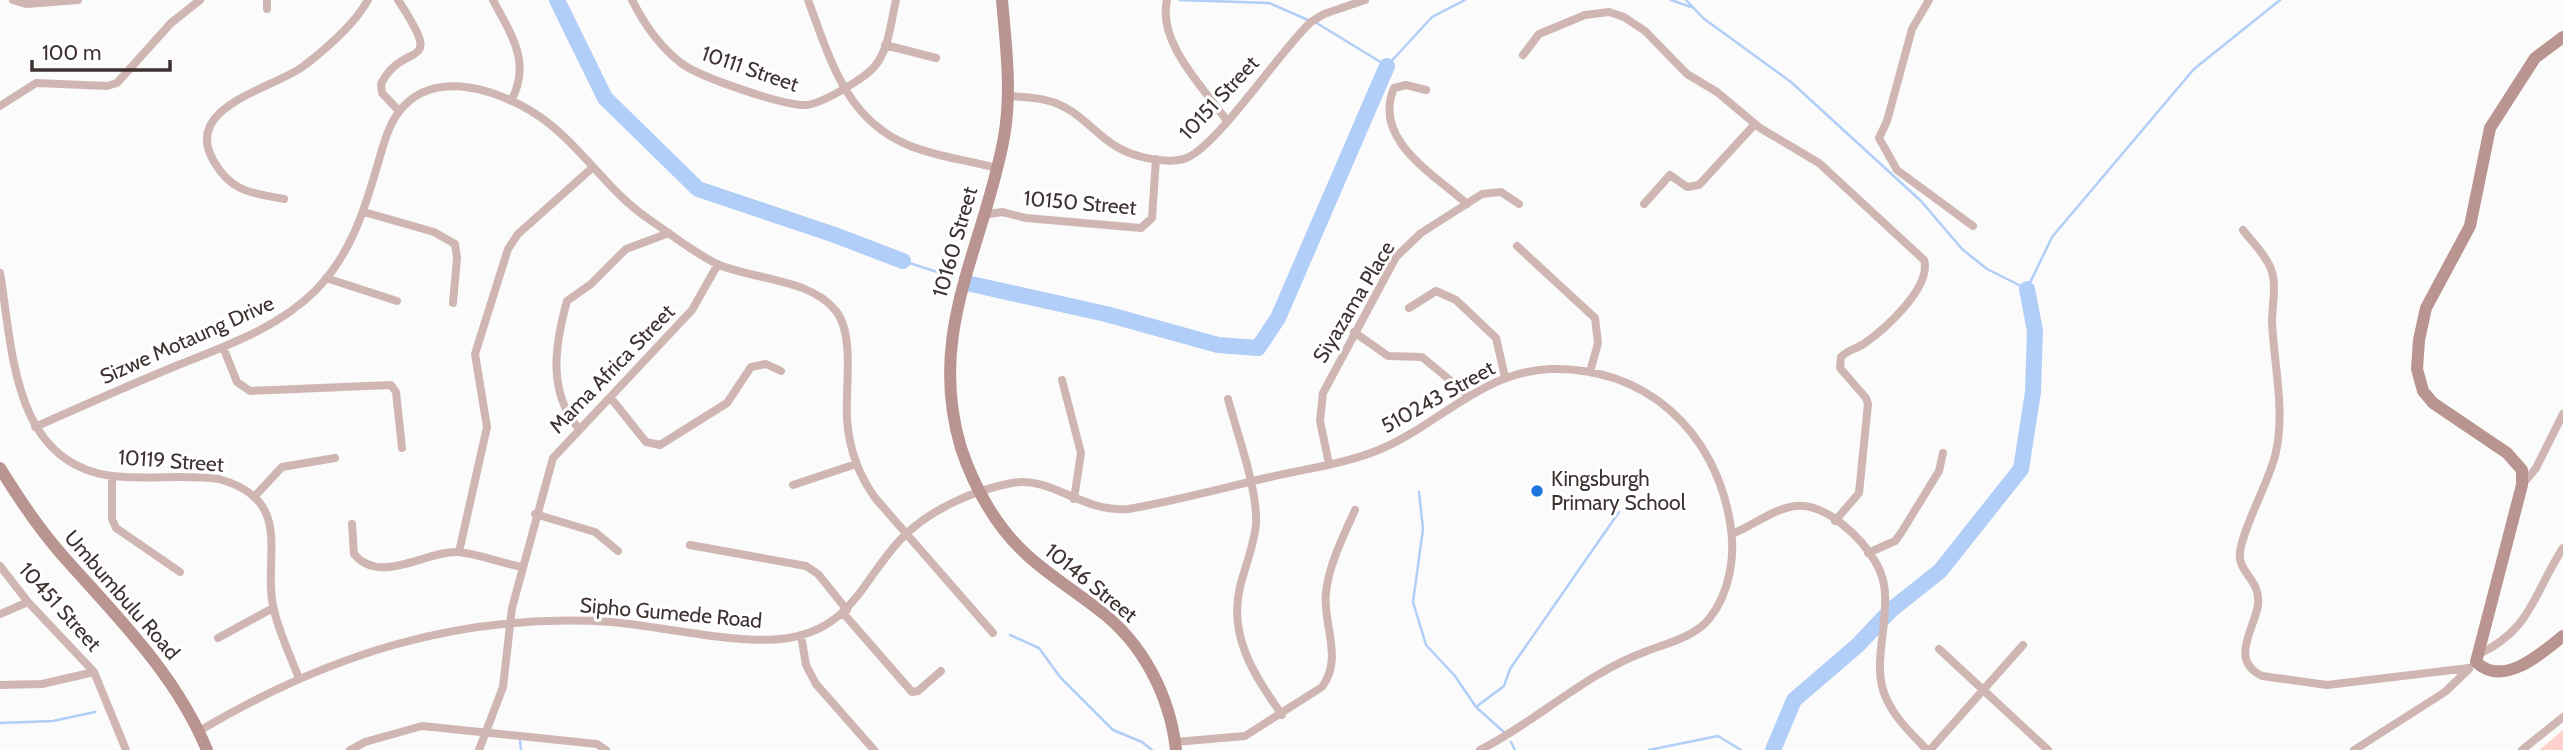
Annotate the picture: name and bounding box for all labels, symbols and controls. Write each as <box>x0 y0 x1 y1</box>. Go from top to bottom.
scale bar <box>32 28 170 72</box>
text: 100 m <box>42 40 101 65</box>
street label: 10111 Street <box>698 40 802 97</box>
street label: 10151 Street <box>1174 51 1264 145</box>
street label: 10160 Street <box>927 184 982 300</box>
street label: 10150 Street <box>1023 185 1137 220</box>
street label: Siyazama Place <box>1307 236 1400 367</box>
street label: Sizwe Motaung Drive <box>96 290 278 389</box>
street label: Mama Africa Street <box>544 299 679 438</box>
street label: 510243 Street <box>1377 355 1499 438</box>
street label: 10119 Street <box>117 444 225 477</box>
place label: Kingsburgh Primary School <box>1551 466 1686 515</box>
marker: Kingsburgh Primary School <box>1529 483 1545 499</box>
street label: Umbumbulu Road <box>59 525 185 664</box>
street label: 10146 Street <box>1040 538 1142 627</box>
street label: 10451 Street <box>14 557 107 656</box>
street label: Sipho Gumede Road <box>579 592 763 633</box>

